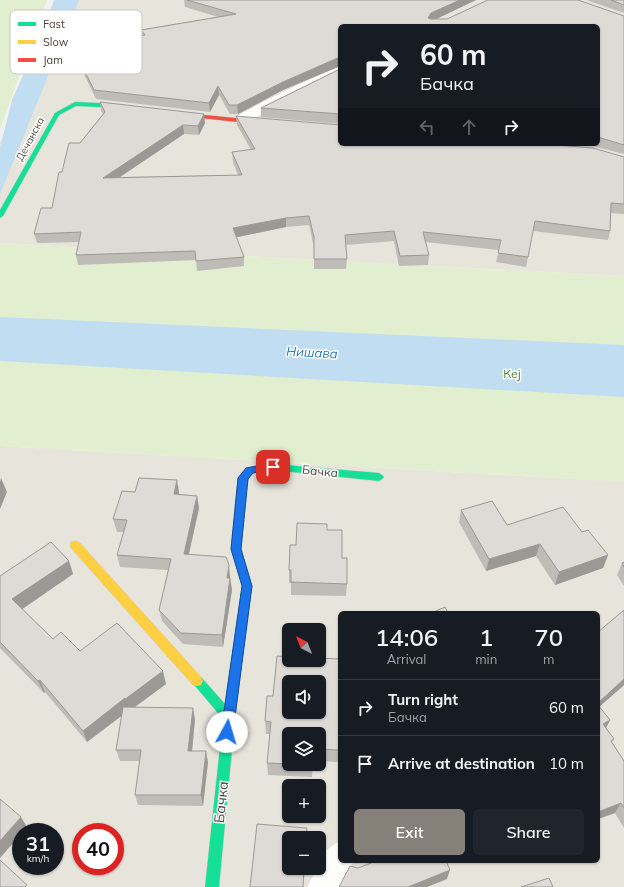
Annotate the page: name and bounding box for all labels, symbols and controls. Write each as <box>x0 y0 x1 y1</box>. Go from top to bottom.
legend <box>10 10 142 74</box>
text: Fast <box>43 17 65 31</box>
text: Slow <box>43 35 69 49</box>
text: 60 m <box>420 37 486 72</box>
icon: right <box>354 40 406 92</box>
text: Jam <box>43 53 63 67</box>
text: Бачка <box>420 72 474 95</box>
street label: Дечанска <box>13 115 47 163</box>
icon: left <box>416 116 438 138</box>
icon: ahead <box>458 116 480 138</box>
icon: right <box>500 116 522 138</box>
water label: Нишава <box>286 343 338 361</box>
park label: Кеј <box>503 366 521 381</box>
pin <box>256 450 290 484</box>
icon: arrive <box>262 456 284 478</box>
street label: Бачка <box>301 462 339 480</box>
text: 14:06 <box>375 622 438 652</box>
text: 1 <box>479 622 493 652</box>
text: 70 <box>534 622 563 652</box>
north arrow <box>282 623 326 667</box>
map controls <box>282 623 326 875</box>
text: Arrival <box>387 651 426 667</box>
text: min <box>475 651 497 667</box>
text: m <box>543 651 554 667</box>
button: sound <box>282 675 326 719</box>
text: Turn right <box>388 690 458 709</box>
icon: right <box>354 697 376 719</box>
text: 60 m <box>549 698 584 717</box>
text: Бачка <box>388 709 427 725</box>
position arrow <box>206 711 248 753</box>
button: layers <box>282 727 326 771</box>
icon: arrive <box>354 753 376 775</box>
text: Arrive at destination <box>388 754 535 773</box>
text: 10 m <box>549 754 584 773</box>
button: + <box>282 779 326 823</box>
street label: Бачка <box>210 780 232 824</box>
button: Exit <box>354 809 465 855</box>
button: Share <box>473 809 584 855</box>
speed limit sign: 40 <box>72 823 124 875</box>
text: 31 <box>26 831 50 856</box>
button: − <box>282 831 326 875</box>
text: km/h <box>27 852 49 865</box>

